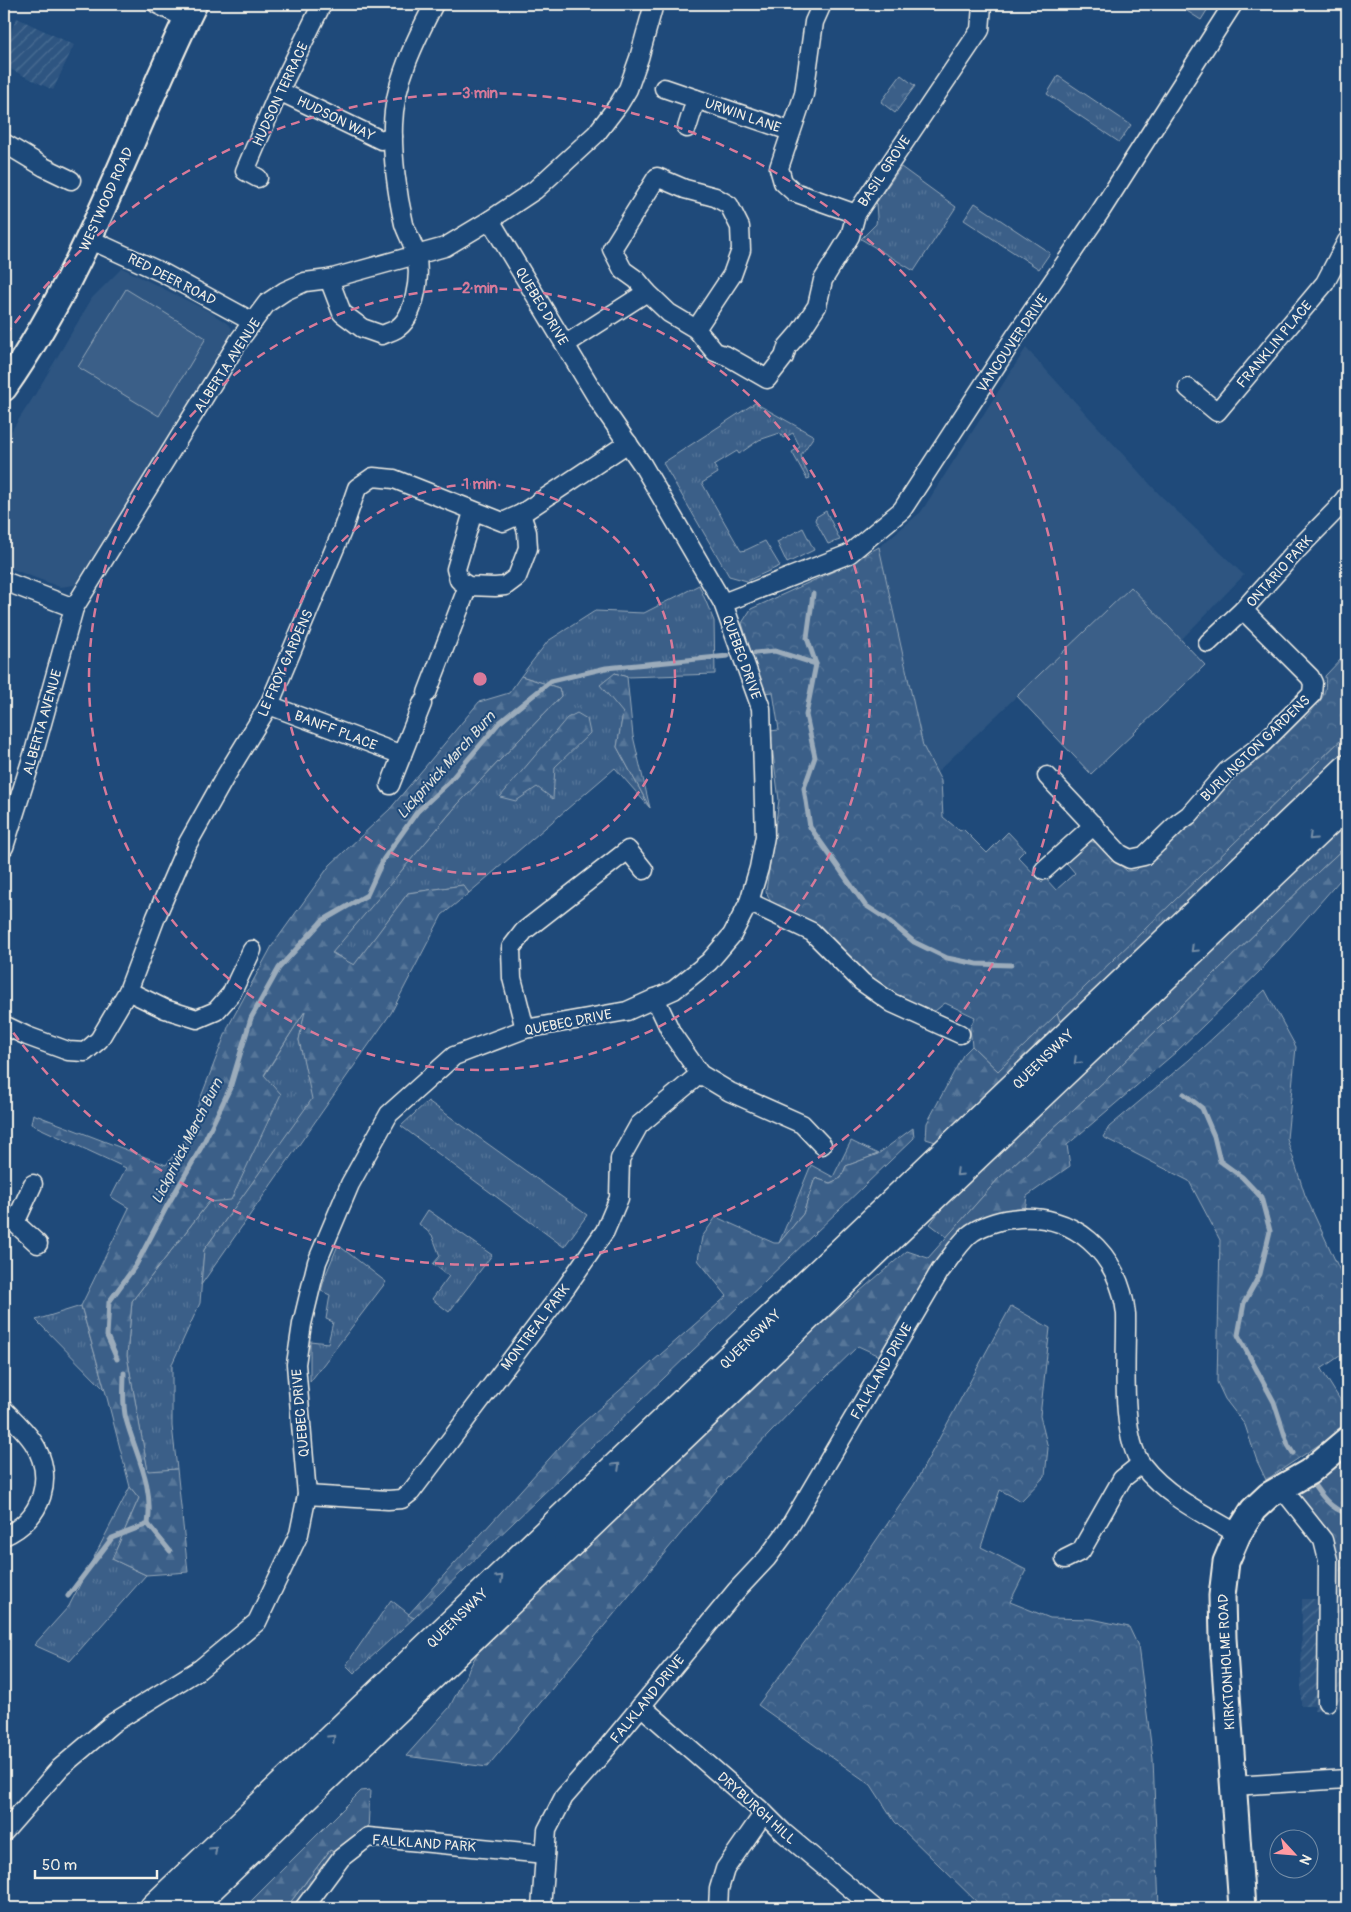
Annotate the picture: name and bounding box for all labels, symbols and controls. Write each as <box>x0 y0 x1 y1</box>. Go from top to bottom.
street label: HUDSON TERRACE <box>249 40 312 149</box>
text: 3 min <box>462 84 498 103</box>
street label: HUDSON WAY <box>294 92 378 145</box>
street label: URWIN LANE <box>702 94 783 136</box>
street label: BASIL GROVE <box>854 133 914 210</box>
street label: WESTWOOD ROAD <box>76 145 137 254</box>
street label: RED DEER ROAD <box>125 250 219 309</box>
street label: QUEBEC DRIVE <box>511 264 572 349</box>
text: 2 min <box>462 279 498 298</box>
street label: VANCOUVER DRIVE <box>973 291 1052 396</box>
street label: FRANKLIN PLACE <box>1233 297 1316 391</box>
street label: ALBERTA AVENUE <box>191 315 264 416</box>
text: 1 min <box>463 475 497 494</box>
street label: ONTARIO PARK <box>1243 532 1316 611</box>
street label: LE FROY GARDENS <box>254 607 317 719</box>
street label: QUEBEC DRIVE <box>718 613 765 702</box>
street label: ALBERTA AVENUE <box>19 667 66 777</box>
centre of rings <box>471 670 489 688</box>
street label: BURLINGTON GARDENS <box>1197 692 1314 805</box>
street label: BANFF PLACE <box>292 707 379 754</box>
water label: Lickprivick March Burn <box>393 707 501 823</box>
one-way arrow <box>1309 831 1318 840</box>
one-way arrow <box>1191 943 1200 952</box>
street label: QUEBEC DRIVE <box>523 1006 613 1039</box>
street label: QUEENSWAY <box>1009 1026 1078 1093</box>
one-way arrow <box>1073 1055 1082 1064</box>
water label: Lickprivick March Burn <box>148 1074 228 1207</box>
one-way arrow <box>955 1167 964 1176</box>
street label: MONTREAL PARK <box>497 1280 574 1374</box>
street label: QUEENSWAY <box>716 1306 785 1373</box>
street label: FALKLAND DRIVE <box>847 1320 916 1423</box>
street label: QUEBEC DRIVE <box>288 1368 313 1458</box>
one-way arrow <box>612 1463 621 1472</box>
one-way arrow <box>494 1575 503 1584</box>
street label: QUEENSWAY <box>423 1585 492 1652</box>
street label: KIRKTONHOLME ROAD <box>1214 1593 1239 1730</box>
street label: FALKLAND DRIVE <box>607 1652 688 1747</box>
one-way arrow <box>326 1735 335 1744</box>
street label: DRYBURGH HILL <box>714 1769 800 1848</box>
north arrow <box>1268 1830 1318 1880</box>
street label: FALKLAND PARK <box>372 1831 477 1856</box>
scale bar <box>35 1847 158 1879</box>
one-way arrow <box>208 1847 217 1856</box>
text: N <box>1296 1851 1315 1867</box>
text: 50 m <box>42 1856 77 1875</box>

